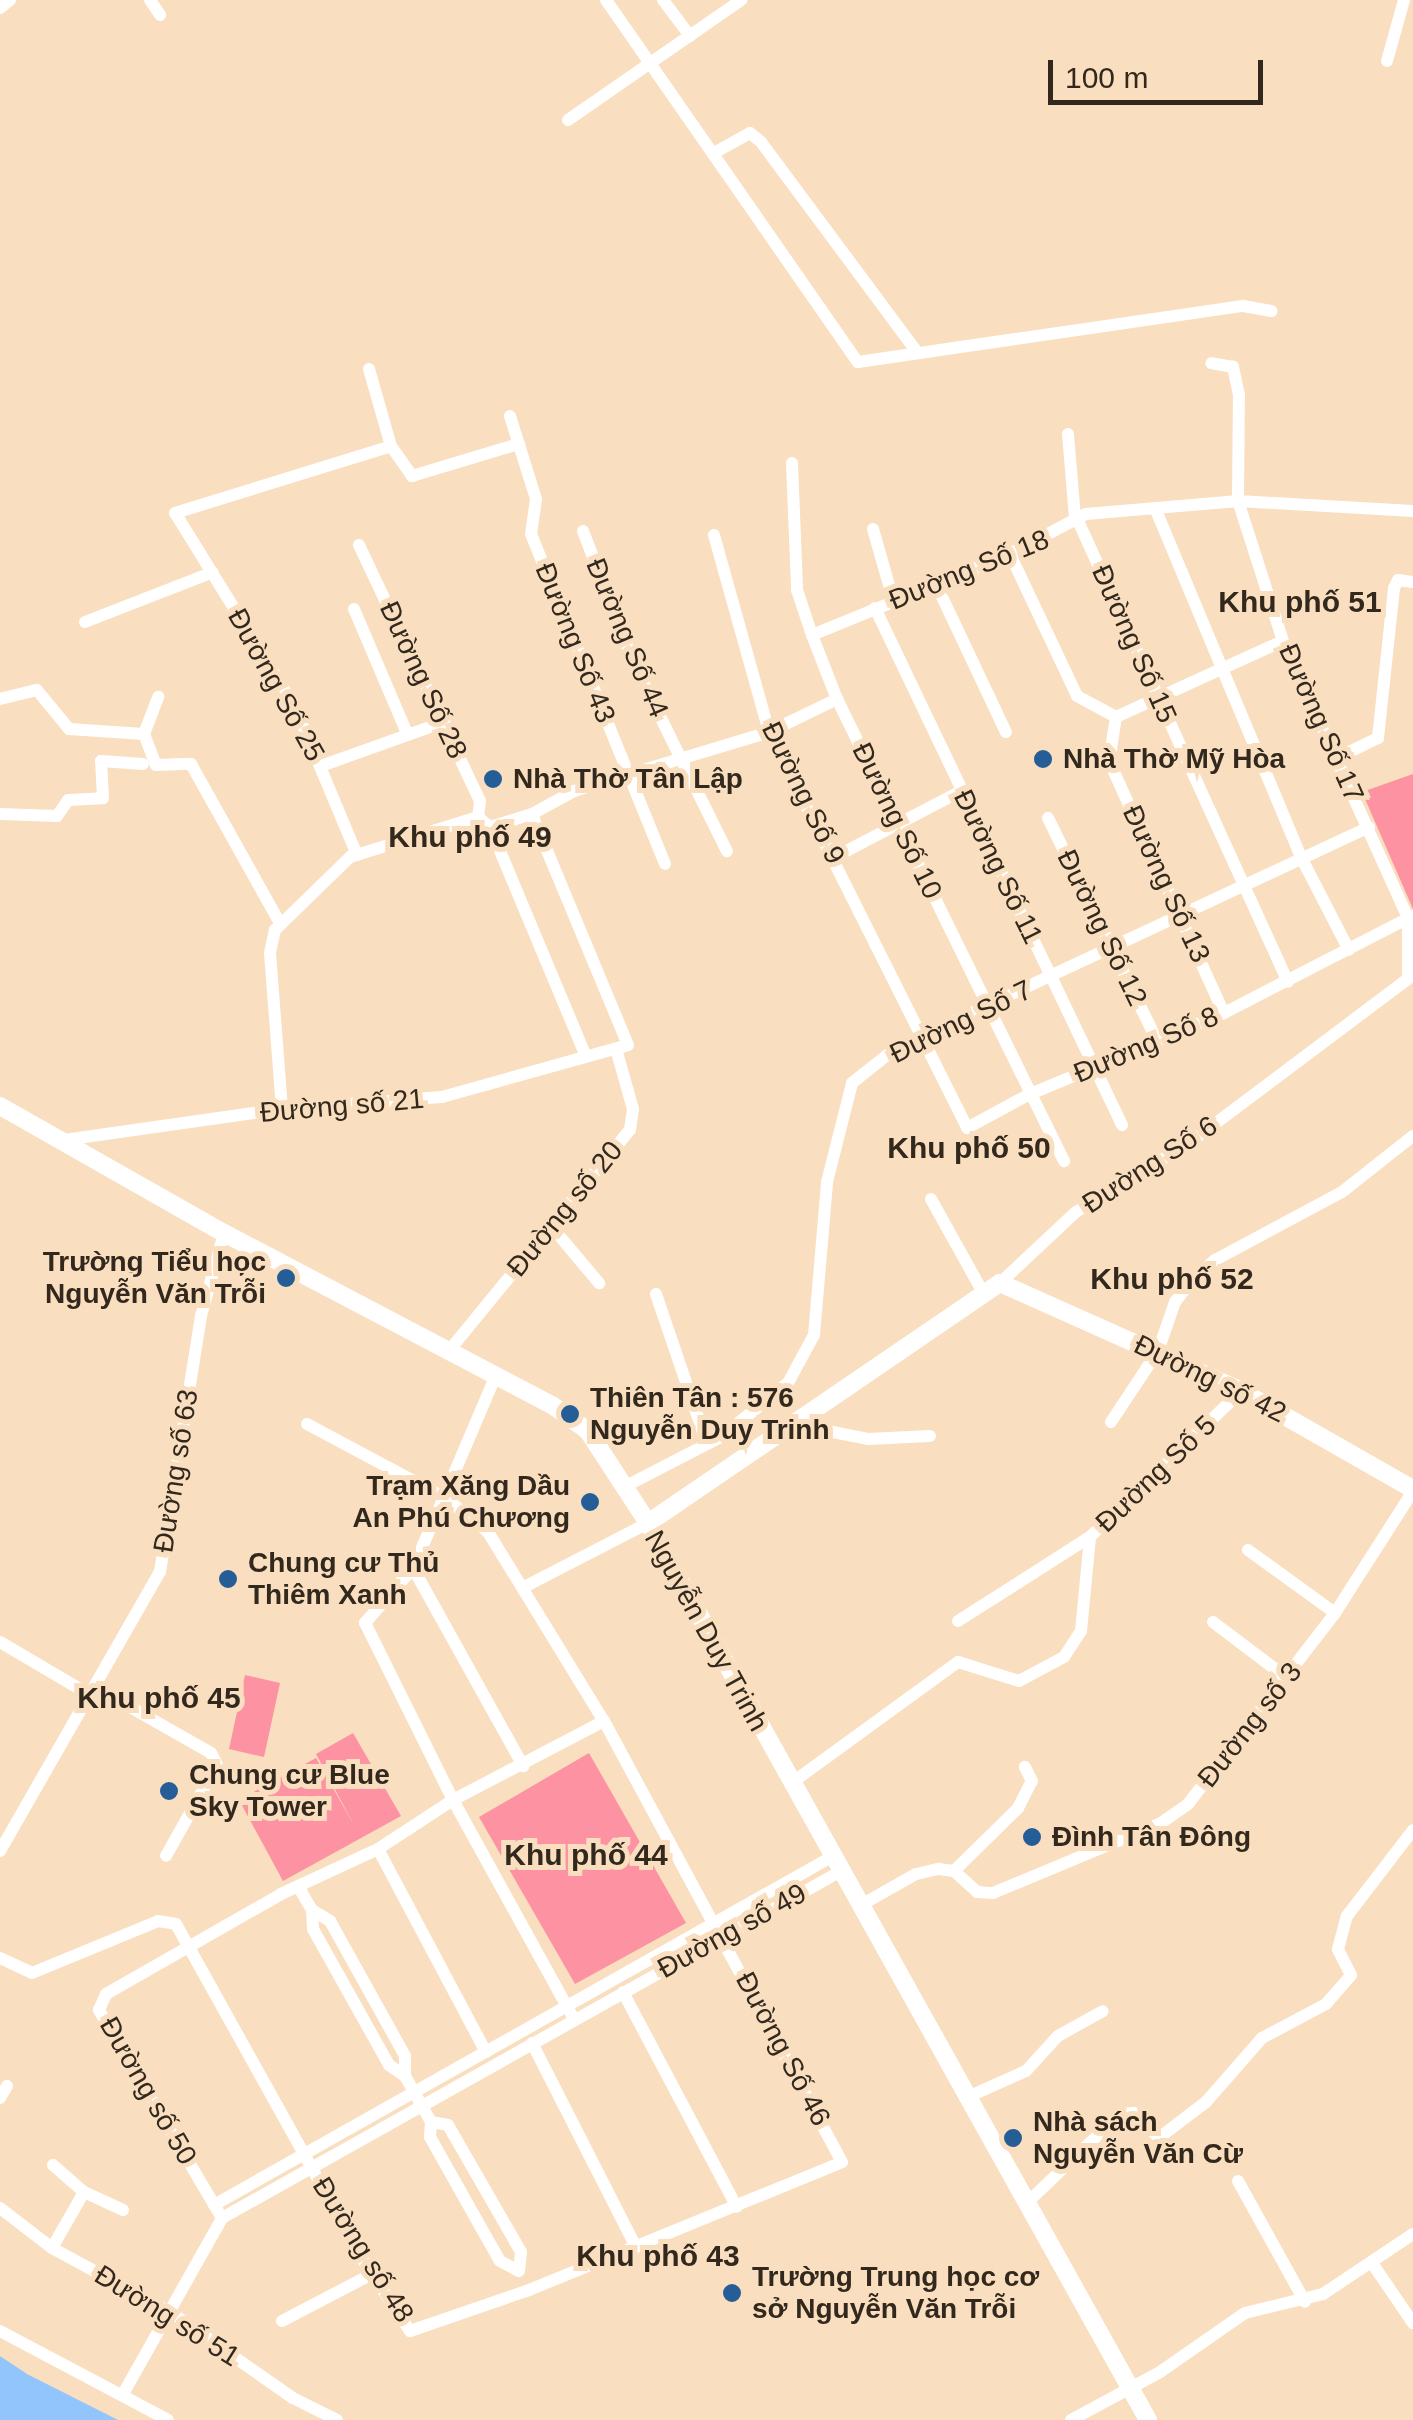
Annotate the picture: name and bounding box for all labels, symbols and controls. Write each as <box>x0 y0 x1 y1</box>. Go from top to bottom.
scale bar <box>1053 40 1268 102</box>
text: 100 m <box>1065 61 1148 94</box>
street label: Đường Số 18 <box>884 523 1054 617</box>
street label: Đường Số 44 <box>578 553 676 723</box>
street label: Đường Số 43 <box>528 558 622 728</box>
street label: Đường Số 15 <box>1084 560 1184 728</box>
district label: Khu phố 51 <box>1218 584 1382 620</box>
street label: Đường Số 28 <box>372 596 474 764</box>
street label: Đường Số 25 <box>220 603 332 767</box>
street label: Đường Số 17 <box>1271 639 1371 807</box>
street label: Đường Số 9 <box>754 716 852 870</box>
street label: Đường Số 10 <box>845 737 949 905</box>
place label: Nhà Thờ Mỹ Hòa <box>1063 742 1285 776</box>
marker: Nhà Thờ Mỹ Hòa <box>1032 748 1054 770</box>
place label: Nhà Thờ Tân Lập <box>513 762 743 796</box>
marker: Nhà Thờ Tân Lập <box>482 768 504 790</box>
street label: Đường Số 11 <box>946 784 1050 950</box>
street label: Đường Số 13 <box>1115 800 1217 968</box>
district label: Khu phố 49 <box>388 819 552 855</box>
street label: Đường Số 12 <box>1050 844 1154 1012</box>
street label: Đường Số 7 <box>884 973 1038 1071</box>
street label: Đường Số 8 <box>1069 999 1223 1091</box>
street label: Đường số 21 <box>258 1082 426 1130</box>
street label: Đường Số 6 <box>1076 1109 1224 1221</box>
district label: Khu phố 50 <box>887 1130 1051 1166</box>
street label: Đường số 20 <box>500 1134 630 1284</box>
place label: Trường Tiểu học Nguyễn Văn Trỗi <box>43 1245 266 1311</box>
district label: Khu phố 52 <box>1090 1261 1254 1297</box>
marker: Trường Tiểu học Nguyễn Văn Trỗi <box>275 1267 297 1289</box>
street label: Đường số 42 <box>1129 1328 1291 1430</box>
place label: Thiên Tân : 576 Nguyễn Duy Trinh <box>590 1381 830 1447</box>
street label: Đường số 63 <box>147 1387 205 1555</box>
marker: Thiên Tân : 576 Nguyễn Duy Trinh <box>559 1403 581 1425</box>
street label: Đường Số 5 <box>1089 1408 1223 1540</box>
place label: Trạm Xăng Dầu An Phú Chương <box>353 1469 570 1535</box>
marker: Trạm Xăng Dầu An Phú Chương <box>579 1491 601 1513</box>
street label: Nguyễn Duy Trinh <box>637 1525 775 1737</box>
place label: Chung cư Thủ Thiêm Xanh <box>248 1546 439 1612</box>
marker: Chung cư Thủ Thiêm Xanh <box>217 1568 239 1590</box>
street label: Đường số 3 <box>1191 1656 1309 1794</box>
district label: Khu phố 45 <box>77 1680 241 1716</box>
place label: Chung cư Blue Sky Tower <box>189 1758 390 1824</box>
marker: Chung cư Blue Sky Tower <box>158 1780 180 1802</box>
place label: Đình Tân Đông <box>1052 1820 1251 1854</box>
marker: Đình Tân Đông <box>1021 1826 1043 1848</box>
district label: Khu phố 44 <box>504 1837 668 1873</box>
street label: Đường số 49 <box>652 1876 812 1986</box>
street label: Đường Số 46 <box>728 1966 838 2132</box>
street label: Đường số 50 <box>92 2011 204 2171</box>
place label: Nhà sách Nguyễn Văn Cừ <box>1033 2105 1243 2171</box>
marker: Nhà sách Nguyễn Văn Cừ <box>1002 2127 1024 2149</box>
street label: Đường số 48 <box>305 2171 421 2329</box>
district label: Khu phố 43 <box>576 2238 740 2274</box>
street label: Đường số 51 <box>88 2258 246 2374</box>
place label: Trường Trung học cơ sở Nguyễn Văn Trỗi <box>752 2260 1039 2326</box>
marker: Trường Trung học cơ sở Nguyễn Văn Trỗi <box>721 2282 743 2304</box>

